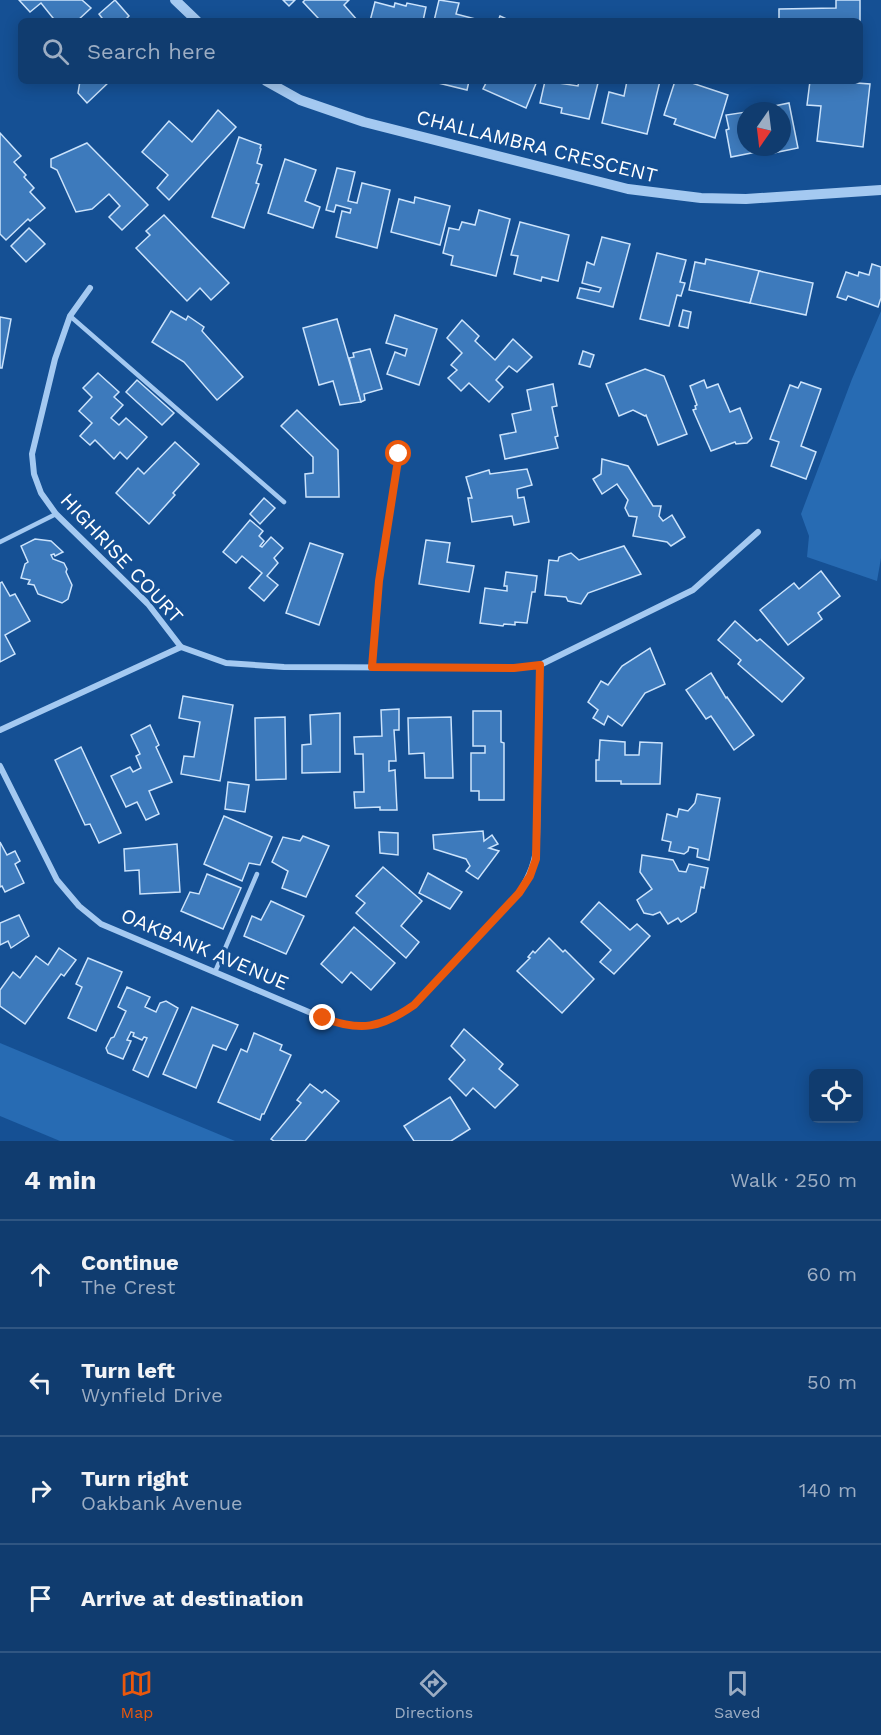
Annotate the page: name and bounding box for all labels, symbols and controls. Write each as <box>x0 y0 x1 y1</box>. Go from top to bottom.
search box <box>18 18 863 84</box>
icon: search <box>39 35 72 68</box>
text: Search here <box>87 39 216 64</box>
north arrow <box>737 102 791 156</box>
street label: CHALLAMBRA CRESCENT <box>414 104 660 188</box>
route start <box>385 440 411 466</box>
street label: HIGHRISE COURT <box>56 488 188 628</box>
street label: OAKBANK AVENUE <box>118 903 292 995</box>
route end <box>309 1004 335 1030</box>
map controls <box>809 1069 863 1123</box>
button: locate <box>809 1069 863 1123</box>
text: 4 min <box>24 1165 96 1195</box>
text: Walk · 250 m <box>730 1168 857 1192</box>
text: Continue <box>81 1250 179 1275</box>
icon: ahead <box>24 1258 57 1291</box>
text: 60 m <box>807 1262 857 1286</box>
text: The Crest <box>81 1275 175 1299</box>
text: Turn left <box>81 1358 175 1383</box>
icon: left <box>24 1366 57 1399</box>
text: 50 m <box>807 1370 857 1394</box>
text: Wynfield Drive <box>81 1383 223 1407</box>
text: Turn right <box>81 1466 188 1491</box>
icon: right <box>24 1474 57 1507</box>
text: 140 m <box>799 1478 857 1502</box>
text: Oakbank Avenue <box>81 1491 243 1515</box>
icon: arrive <box>24 1582 57 1615</box>
text: Arrive at destination <box>81 1586 304 1611</box>
tab: Map <box>120 1667 153 1722</box>
tab: Directions <box>394 1667 473 1722</box>
tab: Saved <box>714 1667 761 1722</box>

